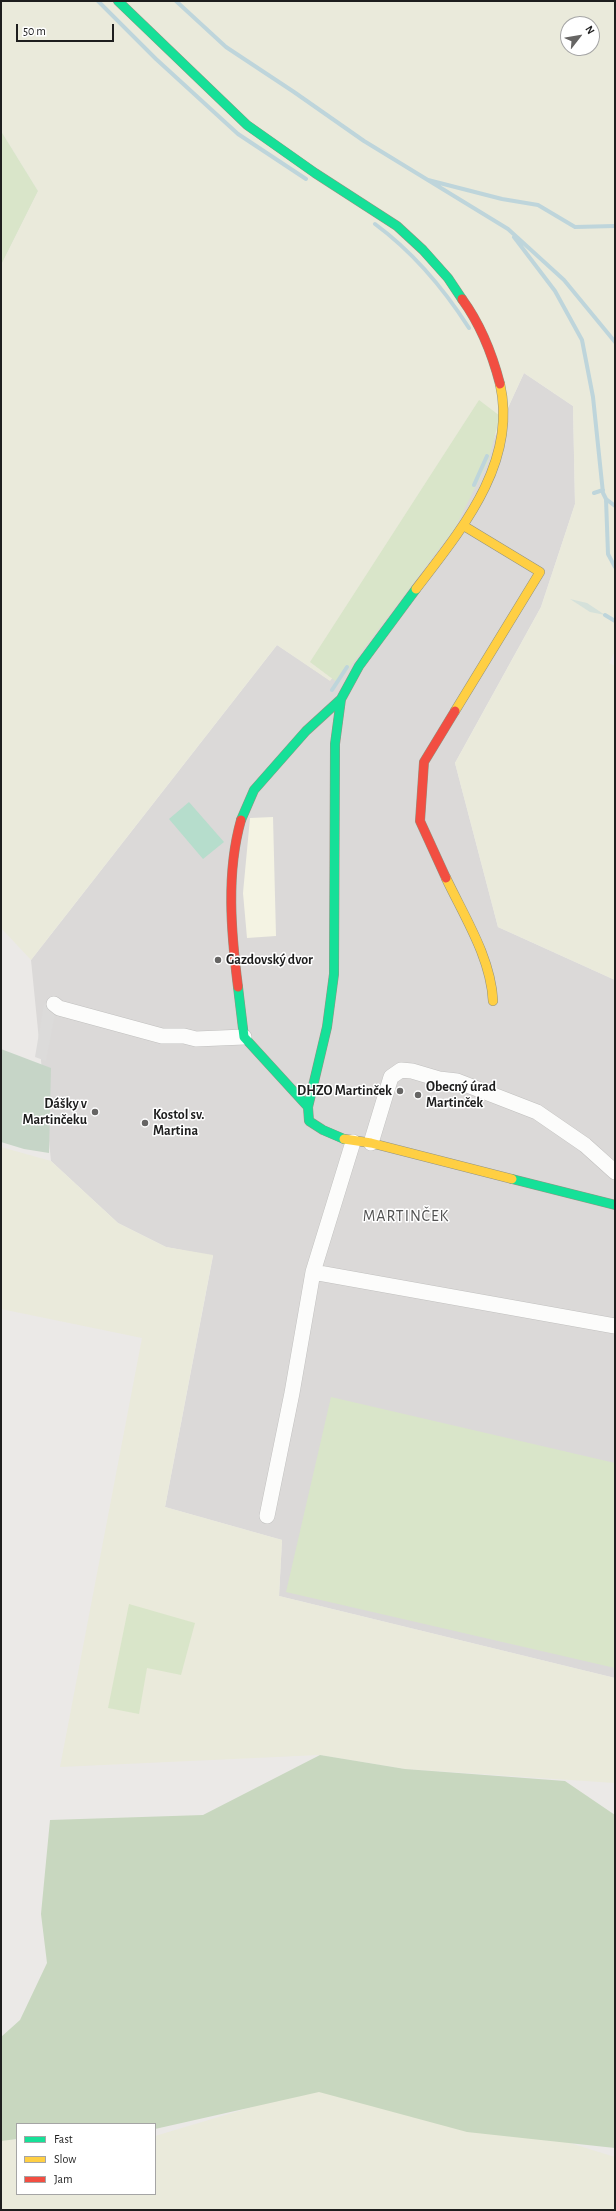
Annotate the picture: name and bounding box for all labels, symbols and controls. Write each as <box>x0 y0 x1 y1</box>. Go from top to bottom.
scale bar <box>18 16 116 42</box>
north arrow <box>560 16 600 56</box>
text: N <box>583 24 597 36</box>
text: 50 m <box>23 25 46 37</box>
place label: Gazdovský dvor <box>226 952 313 968</box>
marker: Gazdovský dvor <box>213 955 223 965</box>
place label: Obecný úrad Martinček <box>426 1079 496 1112</box>
place label: DHZO Martinček <box>297 1083 392 1099</box>
marker: DHZO Martinček <box>395 1086 405 1096</box>
marker: Obecný úrad Martinček <box>413 1090 423 1100</box>
place label: Dášky v Martinčeku <box>22 1096 87 1128</box>
marker: Dášky v Martinčeku <box>90 1107 100 1117</box>
place label: Kostol sv. Martina <box>153 1107 204 1140</box>
marker: Kostol sv. Martina <box>140 1118 150 1128</box>
district label: MARTINČEK <box>363 1206 449 1226</box>
legend <box>16 2123 156 2195</box>
text: Fast <box>54 2133 73 2145</box>
text: Slow <box>54 2153 76 2165</box>
text: Jam <box>54 2173 73 2185</box>

